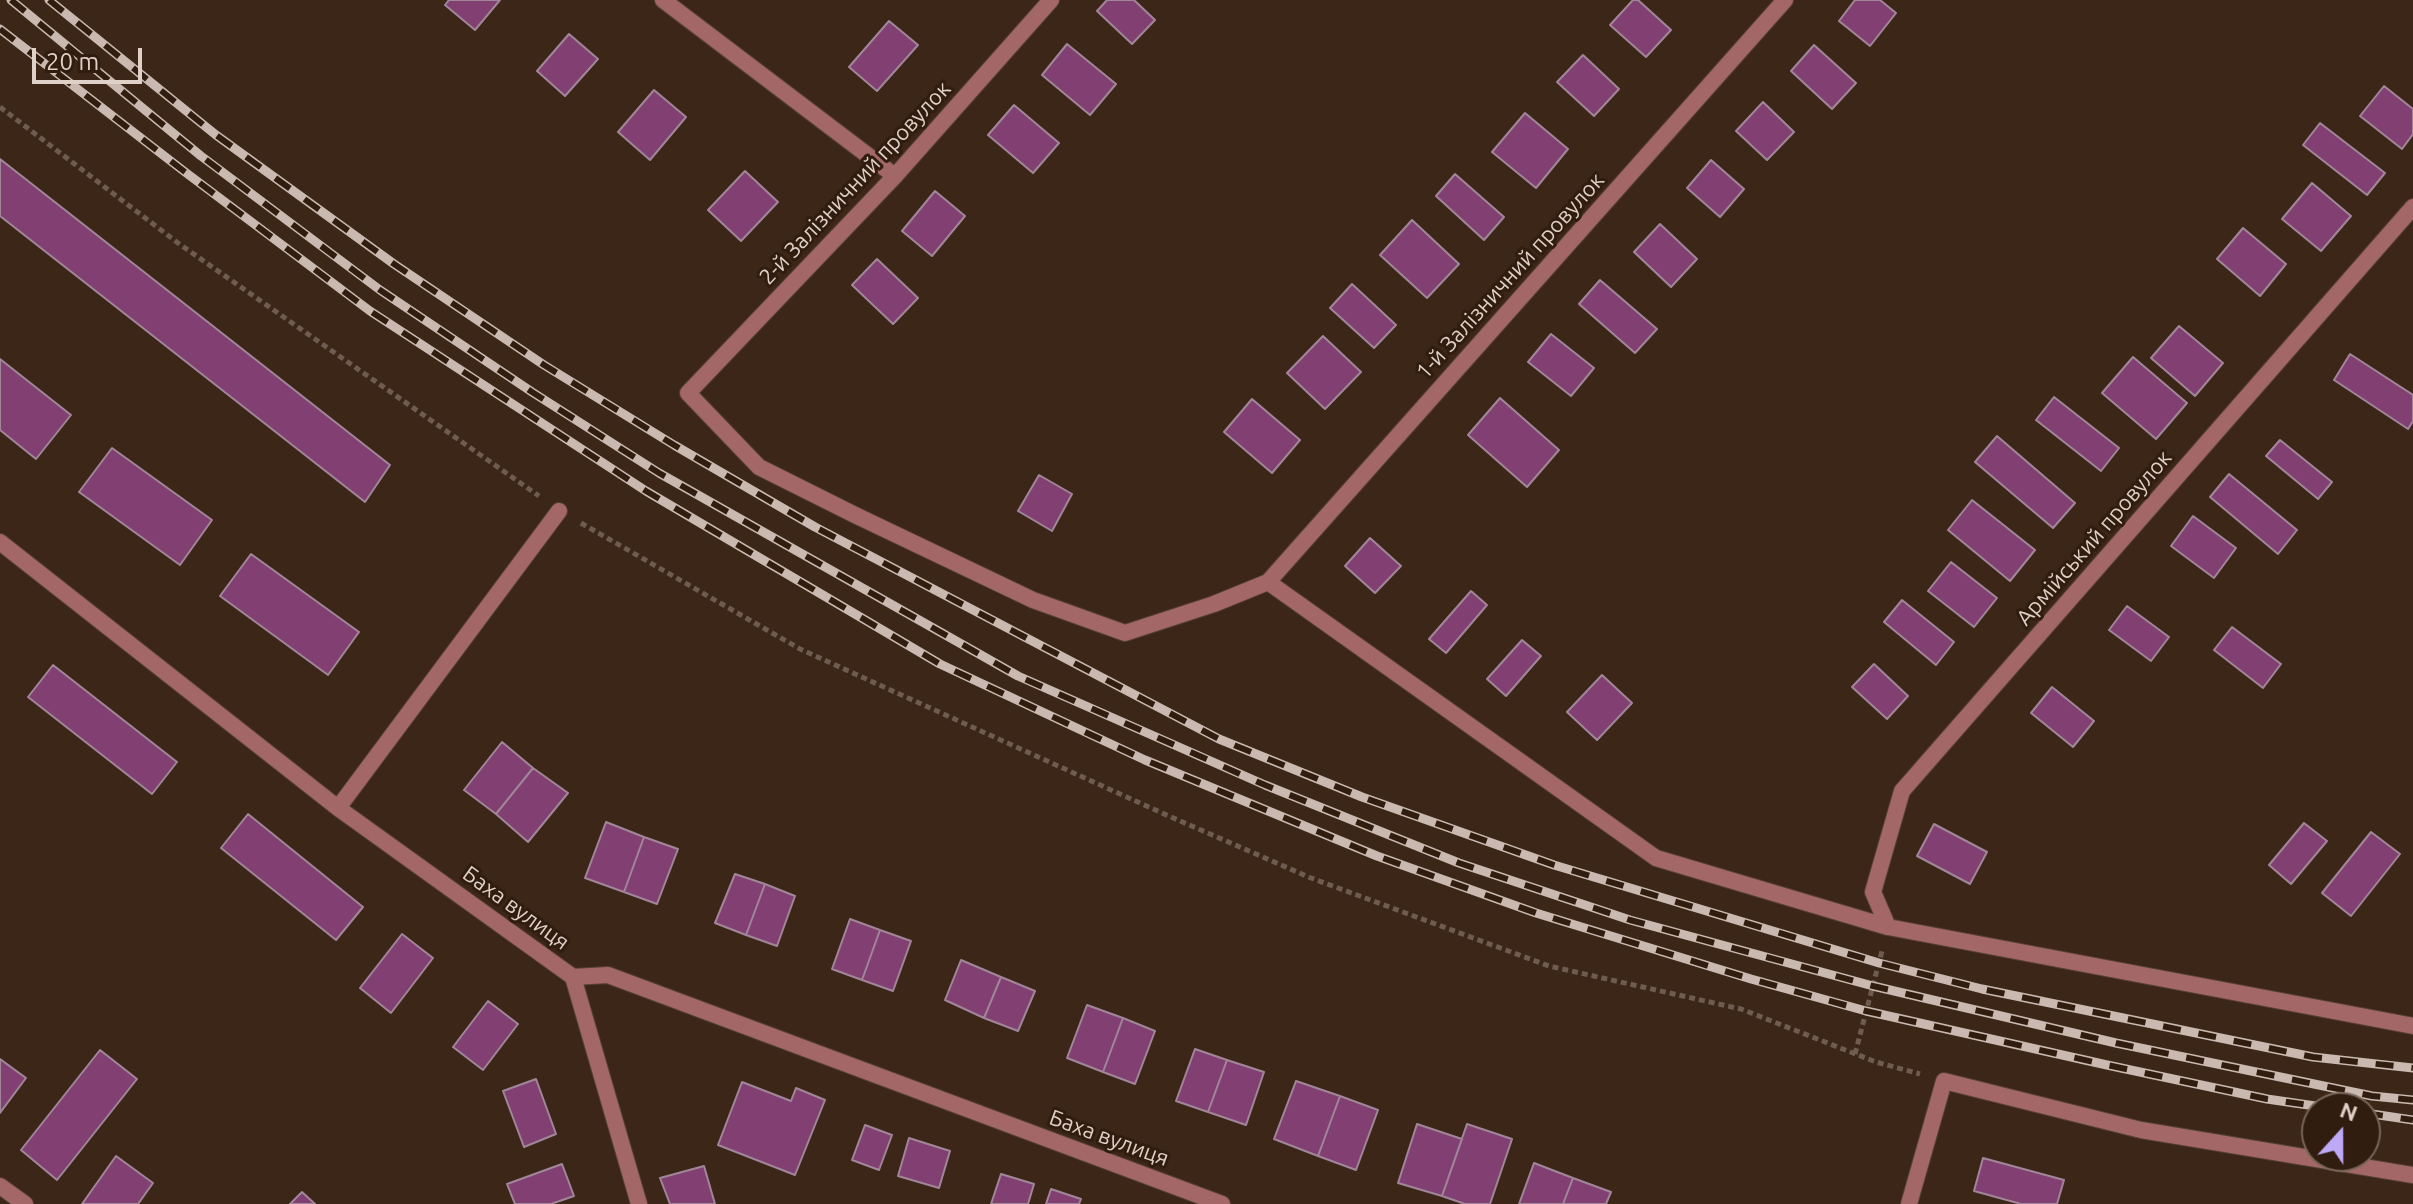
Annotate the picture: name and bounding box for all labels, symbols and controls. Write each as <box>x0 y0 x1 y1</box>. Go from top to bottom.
scale bar <box>36 32 146 82</box>
text: 20 m <box>46 48 99 75</box>
street label: 2-й Залізничний провулок <box>754 76 956 290</box>
street label: 1-й Залізничний провулок <box>1410 167 1610 385</box>
street label: Армійський провулок <box>2011 445 2177 631</box>
street label: Баха вулиця <box>458 861 574 955</box>
north arrow <box>2301 1092 2381 1172</box>
text: N <box>2337 1096 2361 1126</box>
street label: Баха вулиця <box>1046 1104 1172 1172</box>

